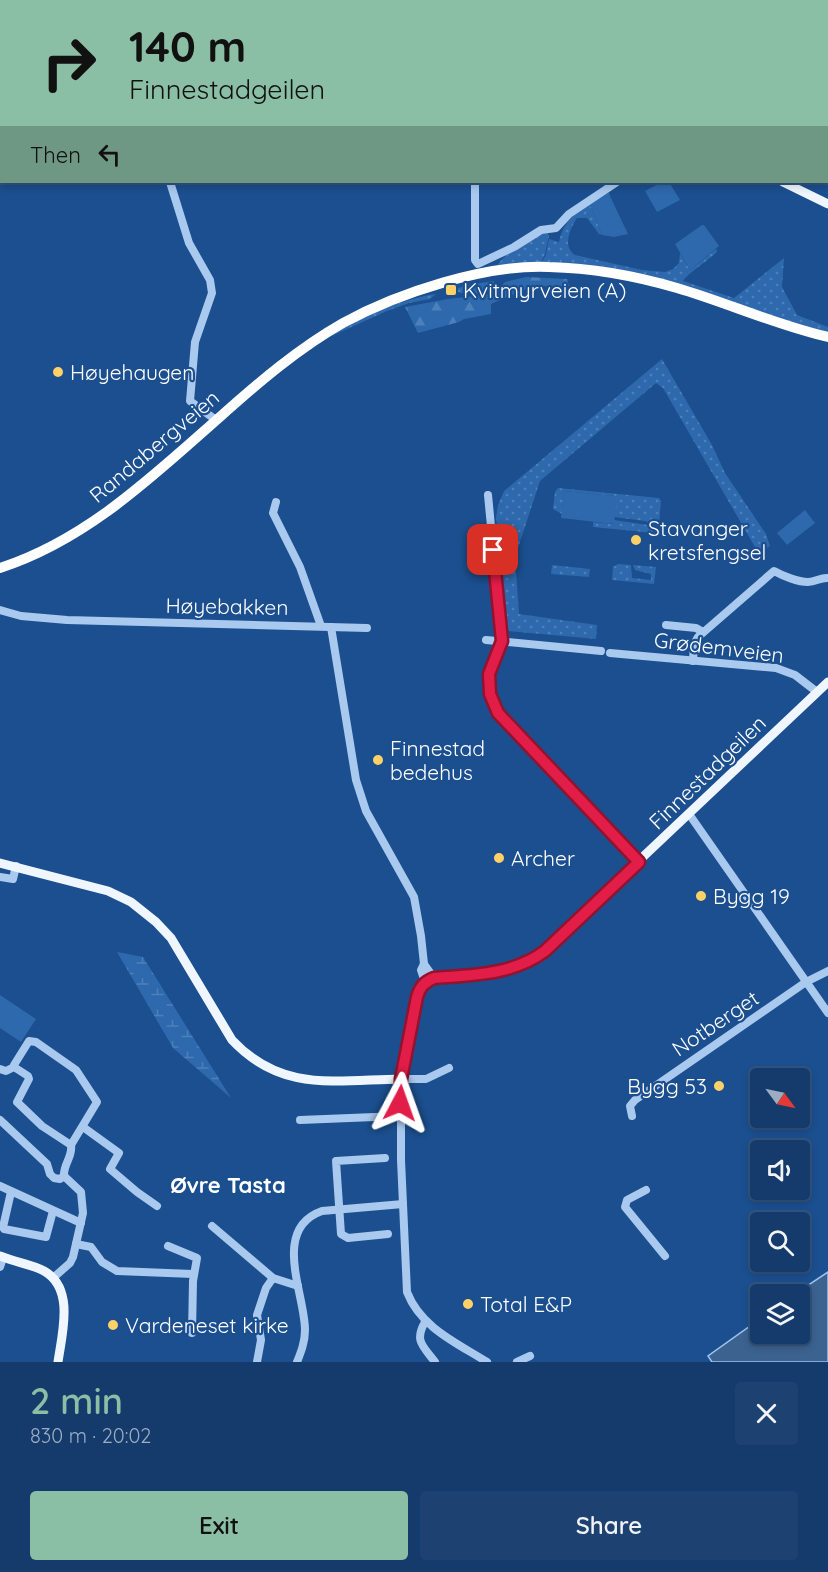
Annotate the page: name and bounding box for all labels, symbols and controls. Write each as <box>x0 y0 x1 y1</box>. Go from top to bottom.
text: 140 m <box>129 20 246 73</box>
icon: right <box>30 24 108 102</box>
text: Finnestadgeilen <box>129 72 325 106</box>
icon: left <box>93 138 126 171</box>
text: Then <box>30 141 81 169</box>
place label: Kvitmyrveien (A) <box>463 277 626 303</box>
marker: Kvitmyrveien (A) <box>444 283 458 297</box>
place label: Høyehaugen <box>70 359 194 385</box>
marker: Høyehaugen <box>51 365 65 379</box>
street label: Randabergveien <box>84 384 224 508</box>
place label: Stavanger kretsfengsel <box>648 515 766 565</box>
pin <box>467 524 518 575</box>
icon: arrive <box>476 533 509 566</box>
marker: Stavanger kretsfengsel <box>629 533 643 547</box>
street label: Høyebakken <box>165 592 289 620</box>
street label: Grødemveien <box>653 626 785 668</box>
street label: Finnestadgeilen <box>643 710 771 834</box>
place label: Finnestad bedehus <box>390 735 485 785</box>
marker: Finnestad bedehus <box>371 753 385 767</box>
place label: Archer <box>511 845 575 871</box>
marker: Archer <box>492 851 506 865</box>
place label: Bygg 19 <box>713 883 790 909</box>
marker: Bygg 19 <box>694 889 708 903</box>
street label: Notberget <box>667 985 763 1061</box>
north arrow <box>750 1068 810 1128</box>
map controls <box>750 1068 810 1344</box>
position arrow <box>368 1071 432 1135</box>
place label: Bygg 53 <box>627 1073 707 1099</box>
marker: Bygg 53 <box>712 1079 726 1093</box>
button: sound <box>750 1140 810 1200</box>
district label: Øvre Tasta <box>170 1171 286 1199</box>
button: search <box>750 1212 810 1272</box>
button: layers <box>750 1284 810 1344</box>
place label: Total E&P <box>480 1291 572 1317</box>
marker: Total E&P <box>461 1297 475 1311</box>
place label: Vardeneset kirke <box>125 1312 289 1338</box>
marker: Vardeneset kirke <box>106 1318 120 1332</box>
text: 2 min <box>30 1378 123 1423</box>
button: close <box>735 1382 798 1445</box>
text: 830 m · 20:02 <box>30 1423 151 1448</box>
button: Exit <box>30 1491 408 1560</box>
button: Share <box>420 1491 798 1560</box>

